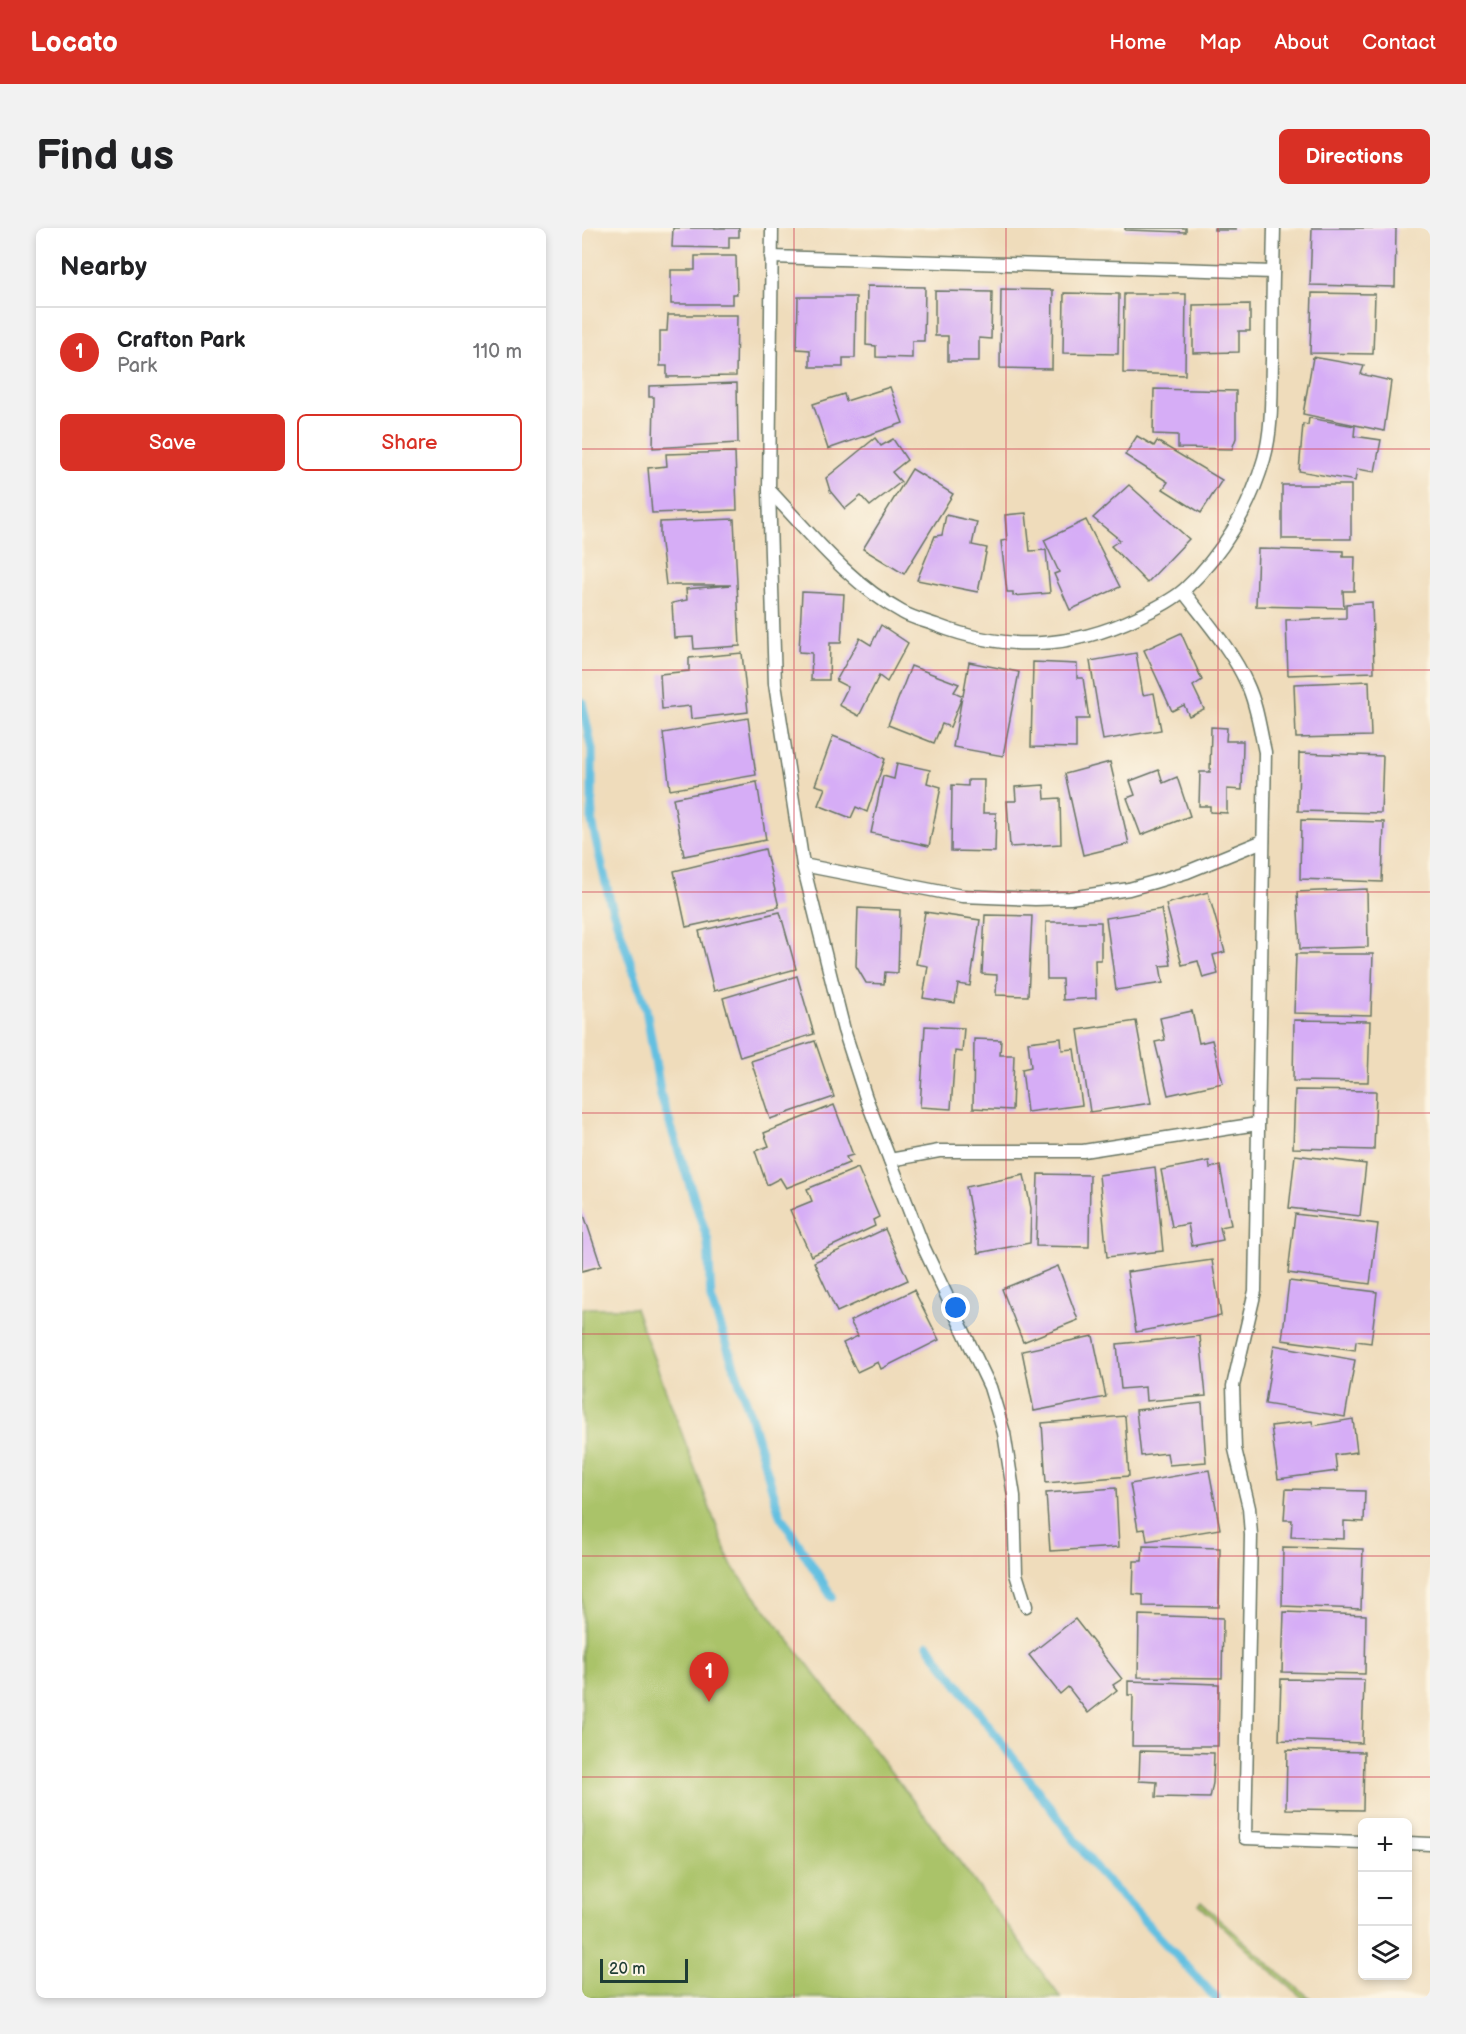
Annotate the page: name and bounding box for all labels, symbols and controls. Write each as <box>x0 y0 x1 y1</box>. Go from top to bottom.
text: Locato <box>30 26 118 59</box>
text: Home <box>1109 30 1166 55</box>
text: Map <box>1199 30 1241 55</box>
text: About <box>1274 30 1329 55</box>
text: Contact <box>1362 30 1436 55</box>
button: Directions <box>1279 129 1430 184</box>
text: Find us <box>36 131 174 182</box>
text: Nearby <box>60 252 147 283</box>
text: Crafton Park <box>117 327 245 354</box>
text: 1 <box>75 340 84 364</box>
text: 110 m <box>473 340 522 364</box>
text: Park <box>117 354 157 378</box>
button: Save <box>60 414 285 471</box>
button: Share <box>297 414 522 471</box>
your location <box>941 1293 970 1322</box>
pin: 1 <box>690 1652 728 1702</box>
map controls <box>1358 1818 1412 1980</box>
button: + <box>1358 1818 1412 1872</box>
button: − <box>1358 1872 1412 1926</box>
button: layers <box>1358 1926 1412 1980</box>
scale bar <box>600 1956 688 1984</box>
text: 20 m <box>609 1960 645 1979</box>

